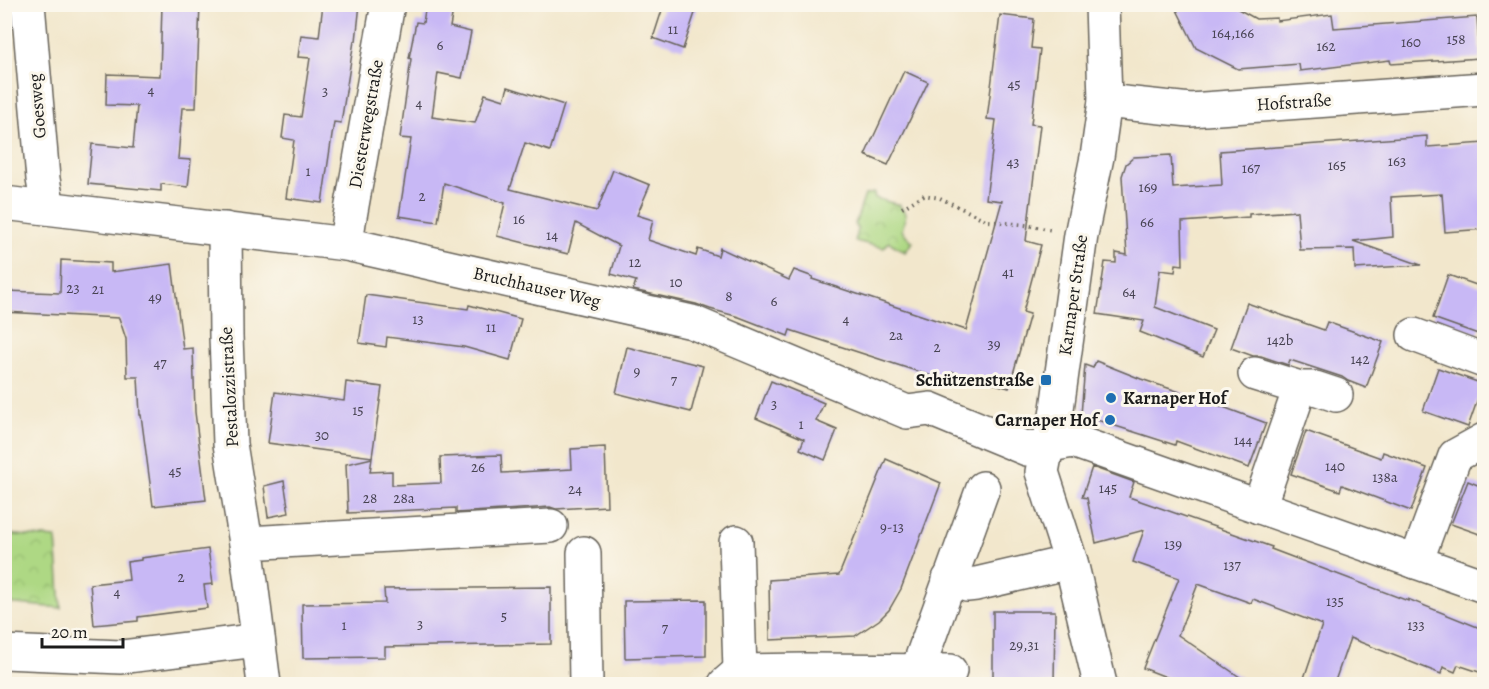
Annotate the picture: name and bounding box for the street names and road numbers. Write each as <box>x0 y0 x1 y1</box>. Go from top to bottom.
street label: Diesterwegstraße <box>343 58 389 190</box>
street label: Goesweg <box>22 72 52 140</box>
street label: Hofstraße <box>1256 87 1332 117</box>
street label: Karnaper Straße <box>1053 233 1093 357</box>
street label: Bruchhauser Weg <box>471 261 603 313</box>
street label: Pestalozzistraße <box>214 326 244 448</box>

